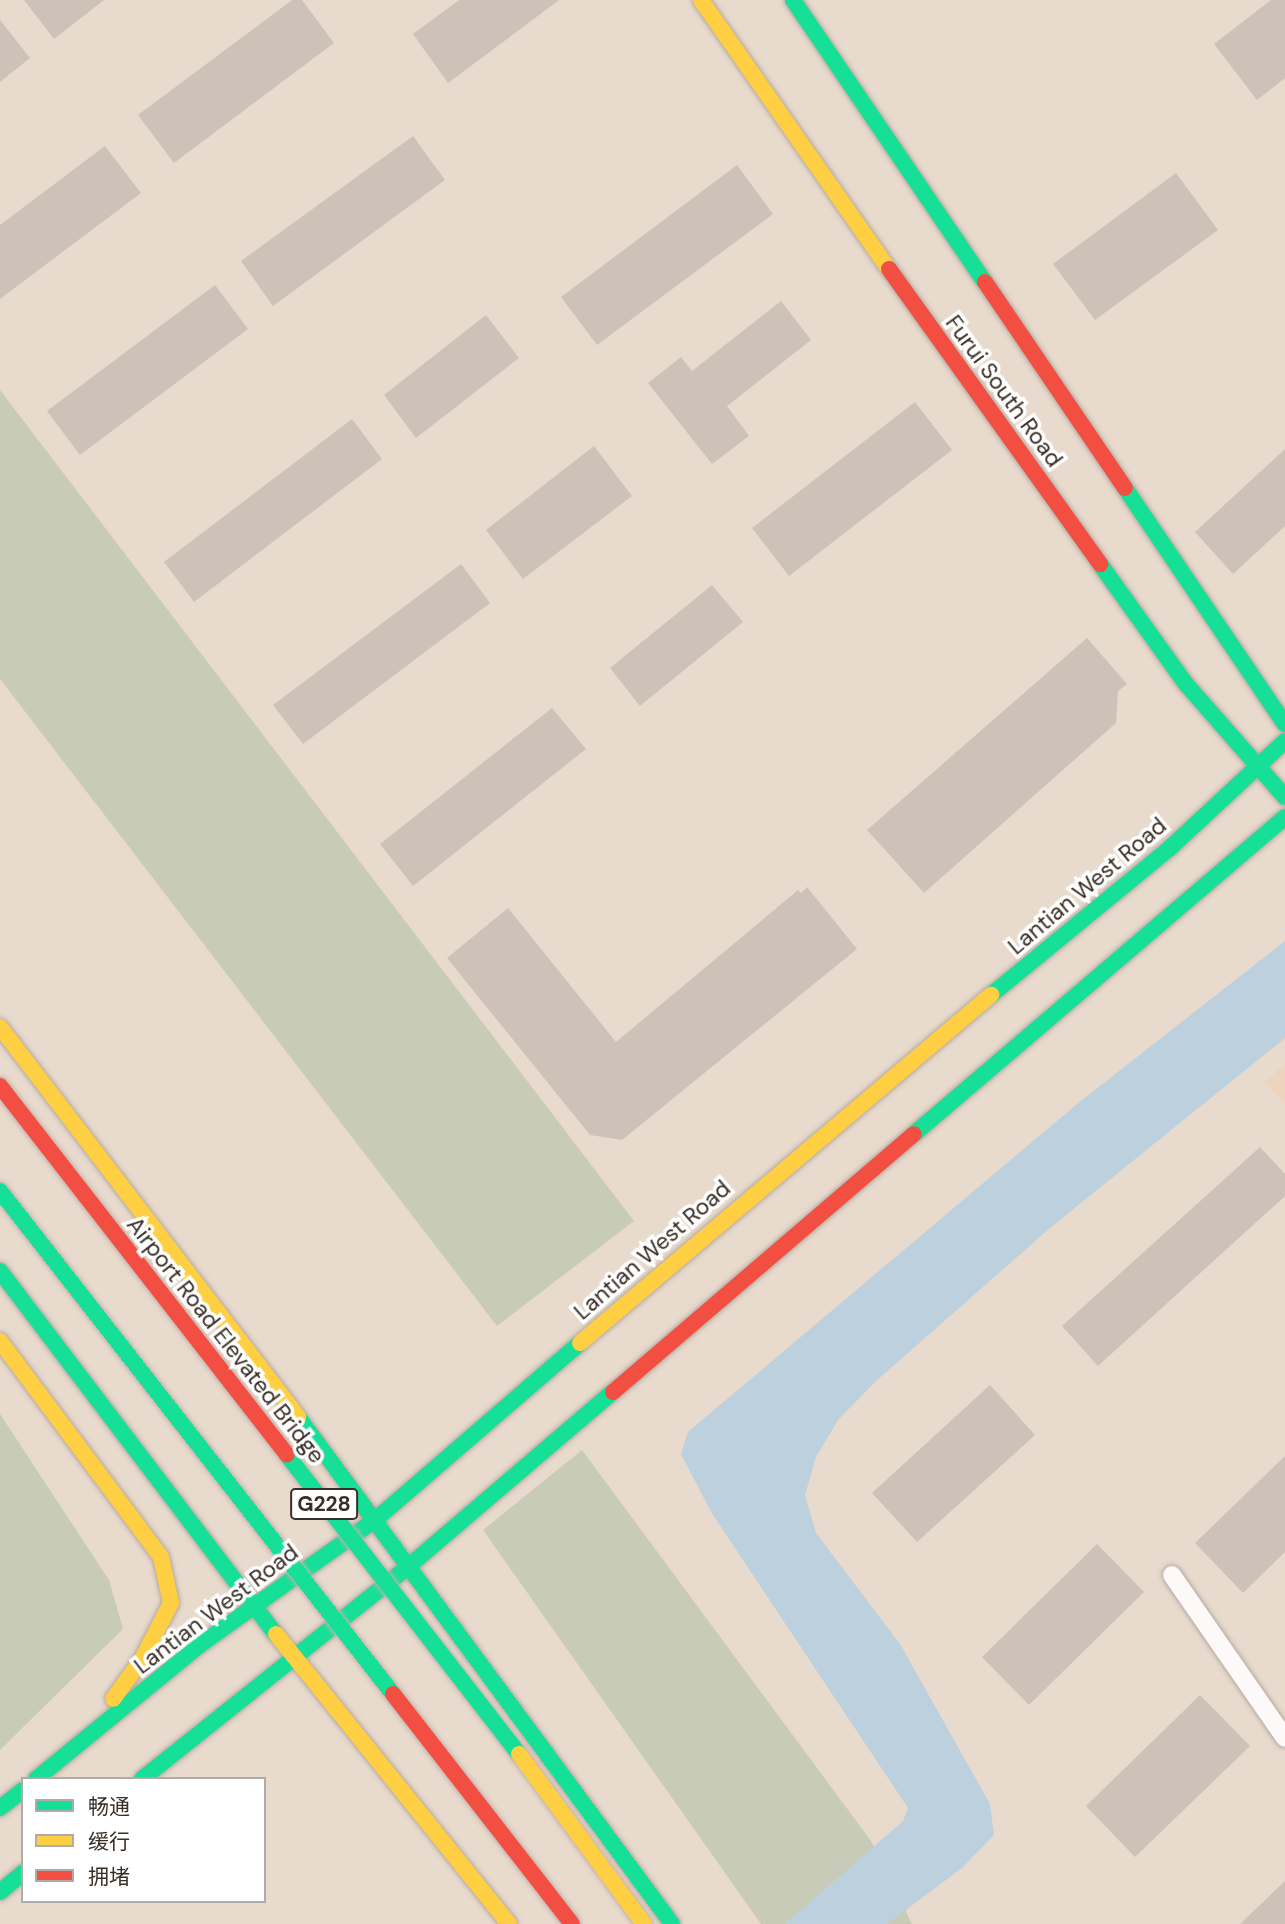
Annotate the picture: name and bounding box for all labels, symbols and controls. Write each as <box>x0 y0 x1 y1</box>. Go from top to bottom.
street label: Furui South Road <box>940 310 1068 472</box>
street label: Lantian West Road <box>1002 812 1172 960</box>
street label: Lantian West Road <box>568 1175 736 1325</box>
street label: Airport Road Elevated Bridge <box>121 1211 331 1469</box>
road number: G228 <box>289 1486 359 1522</box>
street label: Lantian West Road <box>129 1538 303 1680</box>
legend <box>21 1777 266 1903</box>
text: 畅通 <box>88 1793 130 1821</box>
text: 缓行 <box>88 1828 130 1856</box>
text: 拥堵 <box>88 1863 130 1891</box>

